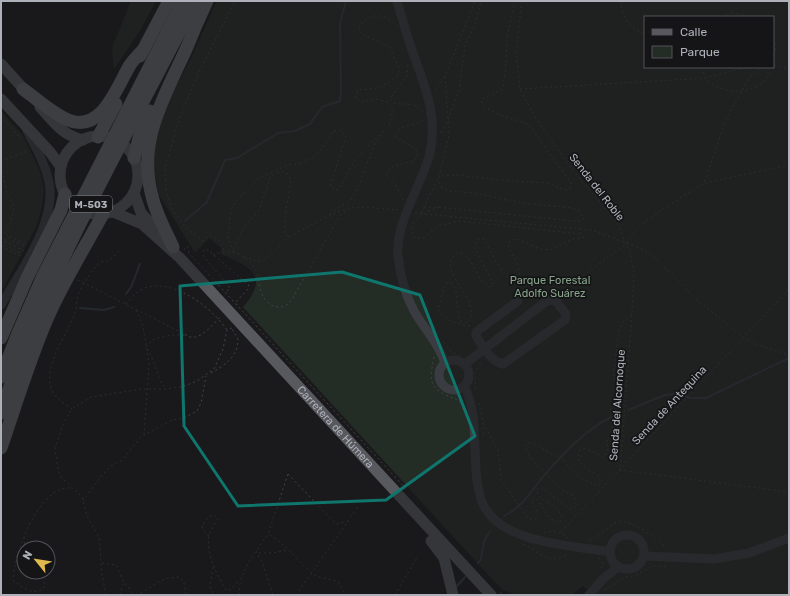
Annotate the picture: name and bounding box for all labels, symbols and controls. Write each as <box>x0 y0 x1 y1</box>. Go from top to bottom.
legend <box>644 16 774 68</box>
text: Calle <box>680 25 707 39</box>
text: Parque <box>680 45 720 59</box>
street label: Senda del Roble <box>566 151 627 224</box>
road number: M-503 <box>70 196 112 212</box>
park label: Parque Forestal Adolfo Suárez <box>510 274 590 300</box>
street label: Senda del Alcornoque <box>607 349 628 461</box>
street label: Senda de Antequina <box>629 363 709 447</box>
street label: Carretera de Húmera <box>294 383 376 471</box>
north arrow <box>16 540 56 580</box>
text: N <box>20 549 35 562</box>

